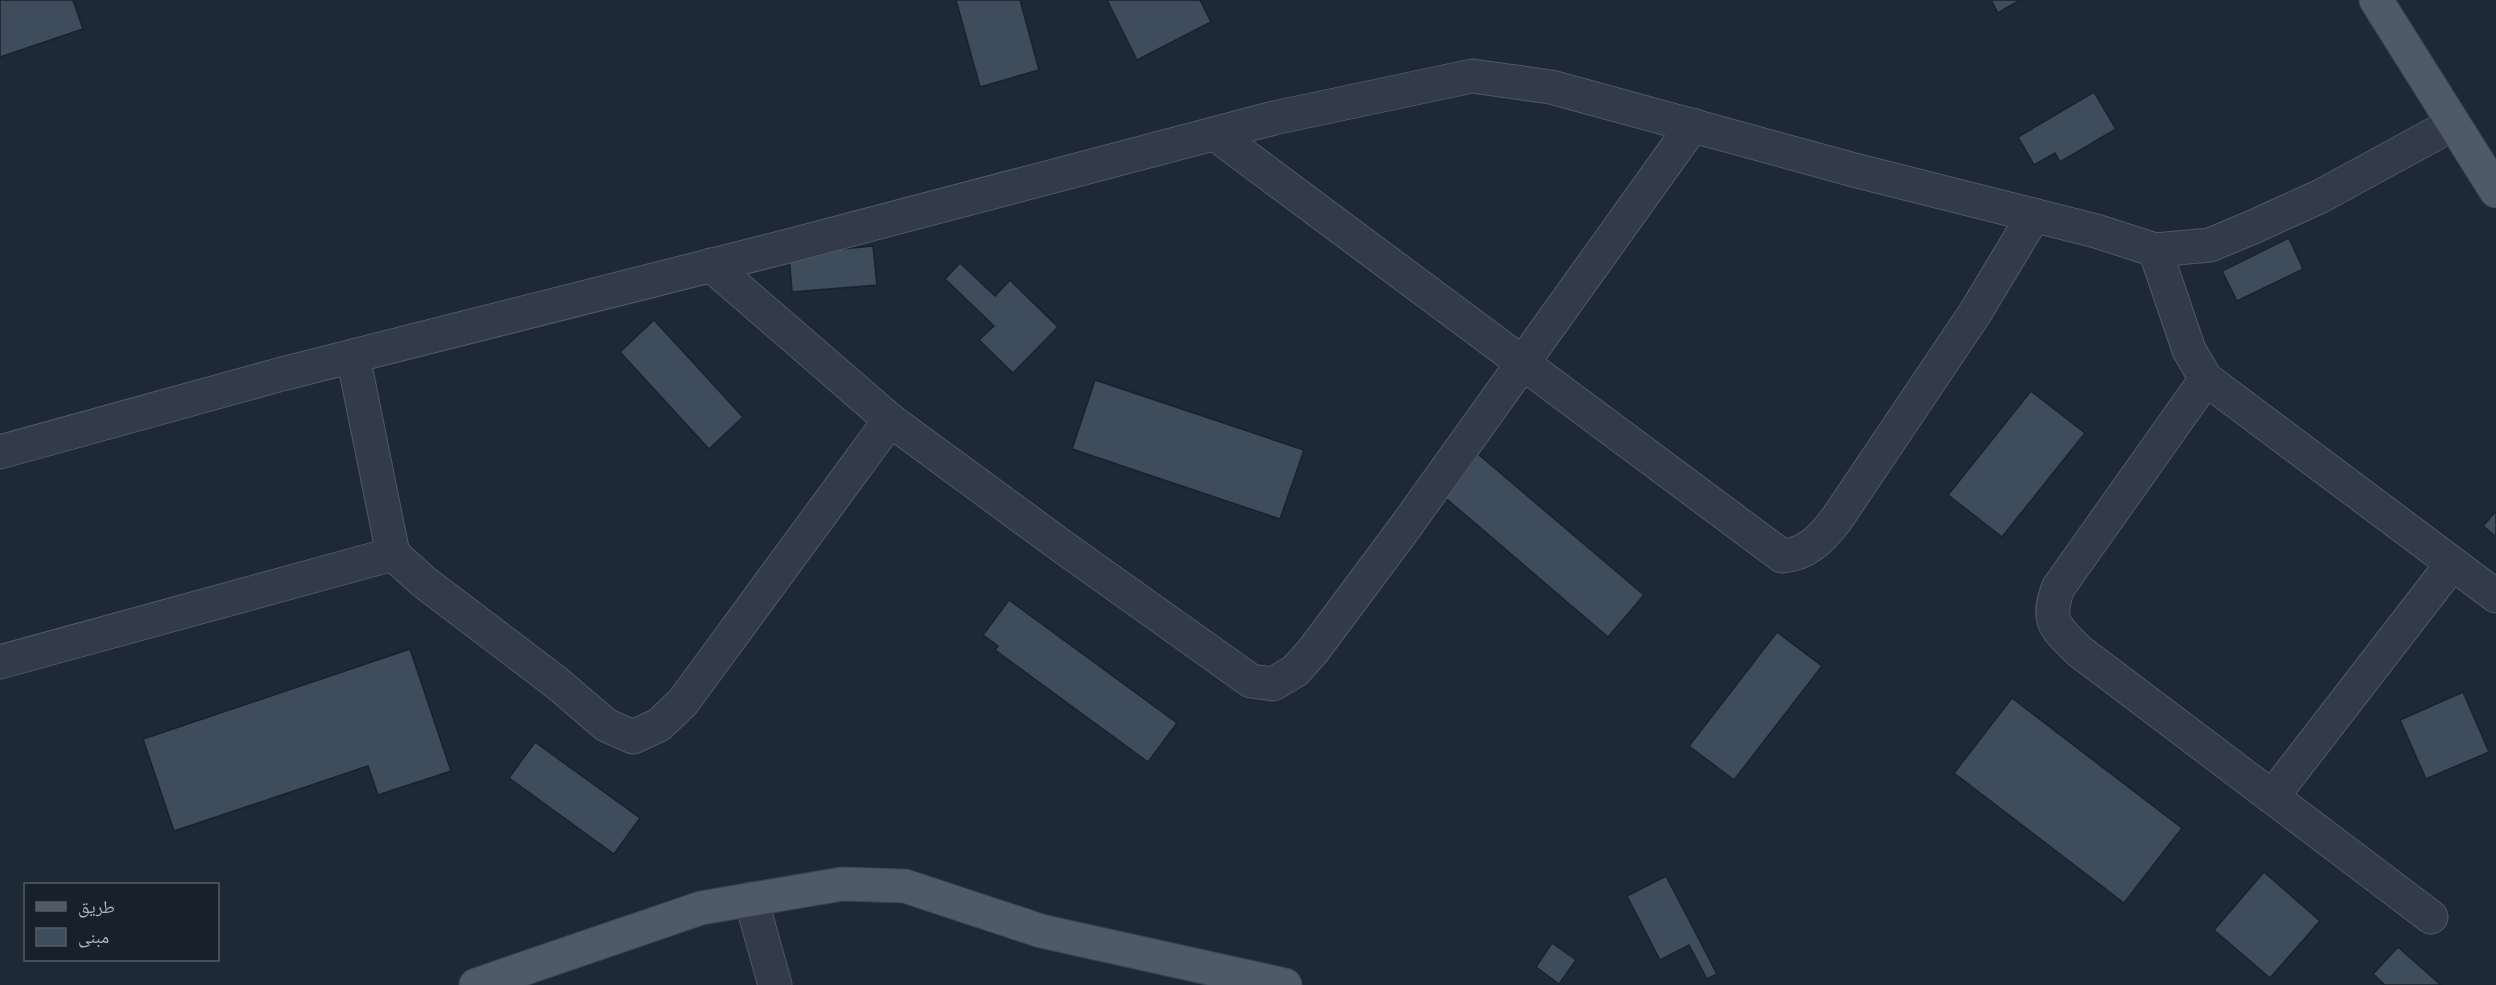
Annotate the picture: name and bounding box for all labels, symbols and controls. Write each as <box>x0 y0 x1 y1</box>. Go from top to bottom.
legend <box>24 883 219 961</box>
text: طريق <box>78 893 115 920</box>
text: مبنى <box>78 923 109 950</box>

